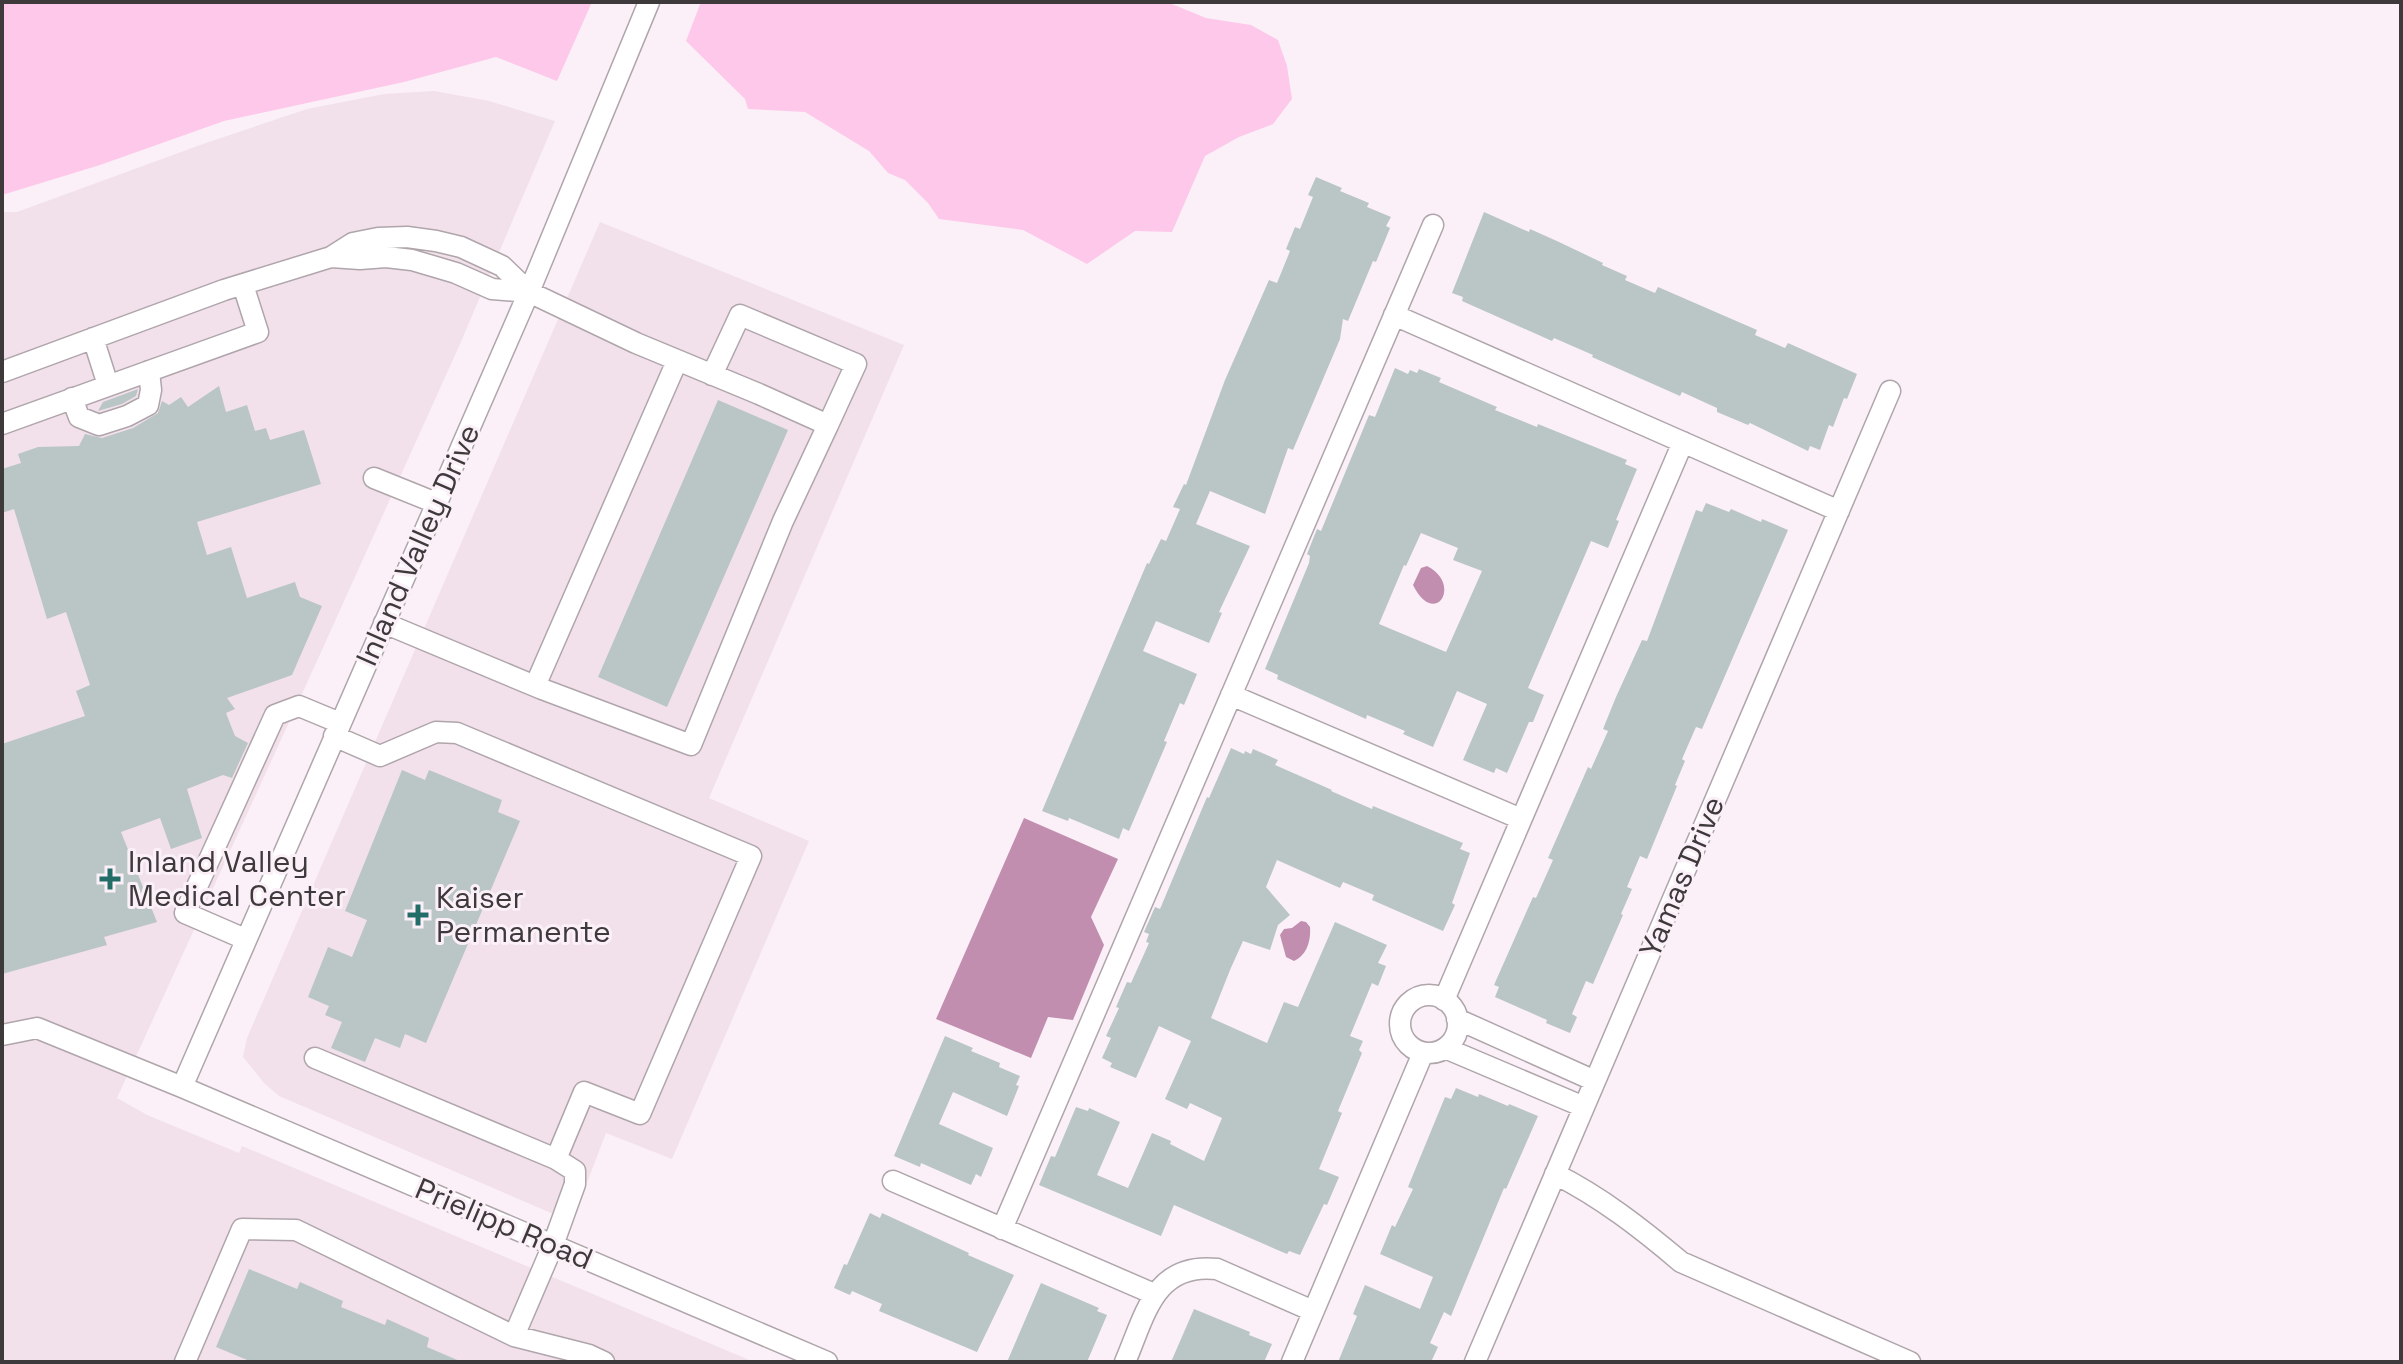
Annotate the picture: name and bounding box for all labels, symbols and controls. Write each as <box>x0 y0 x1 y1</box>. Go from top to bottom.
street label: Inland Valley Drive <box>347 418 488 672</box>
street label: Yamas Drive <box>1630 790 1733 963</box>
place label: Inland Valley Medical Center <box>128 842 346 915</box>
marker: Inland Valley Medical Center <box>99 868 121 890</box>
place label: Kaiser Permanente <box>436 878 611 951</box>
marker: Kaiser Permanente <box>407 904 429 926</box>
street label: Prielipp Road <box>410 1169 599 1278</box>

